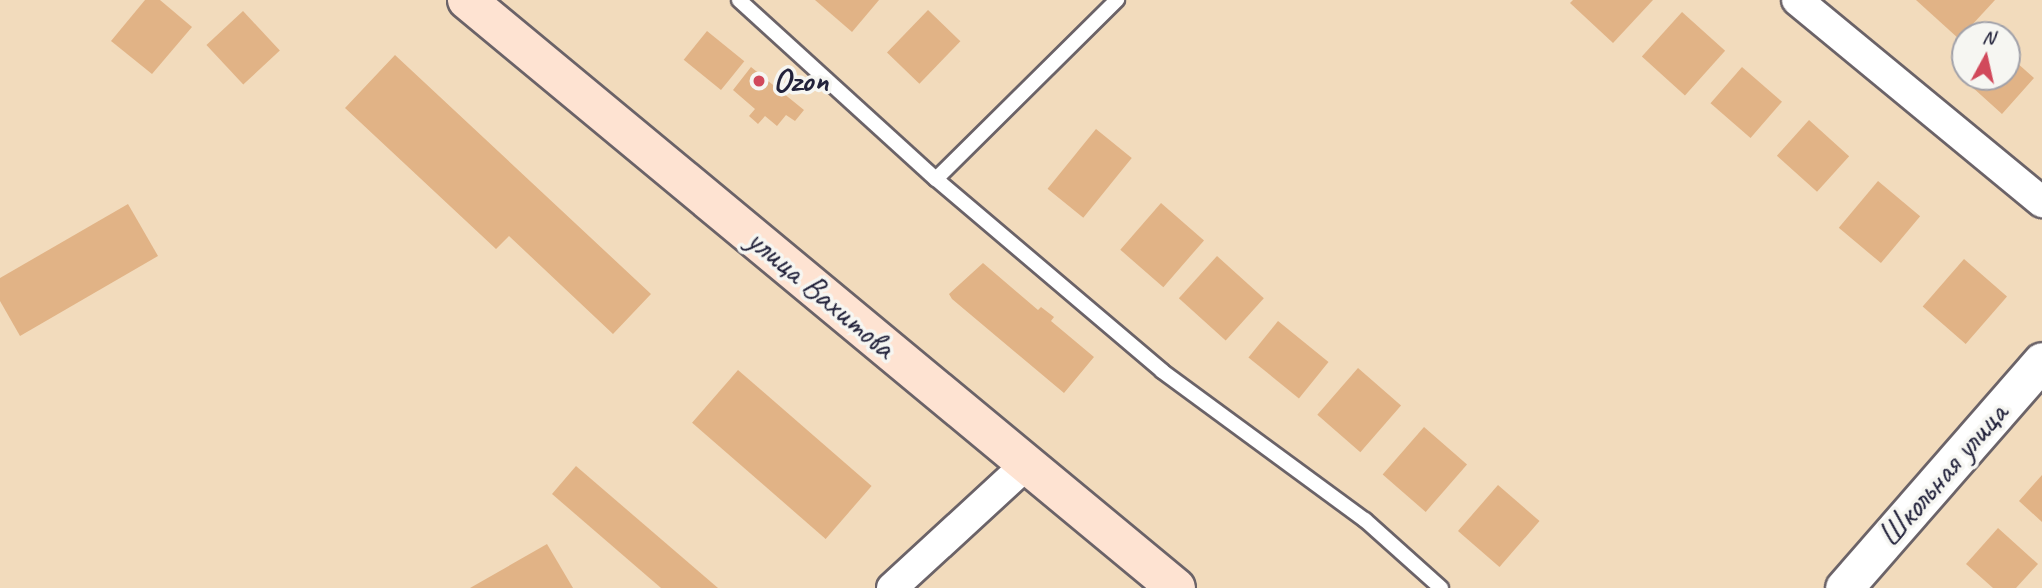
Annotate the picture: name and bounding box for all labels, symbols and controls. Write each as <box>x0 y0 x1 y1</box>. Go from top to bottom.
north arrow <box>1951 21 2021 91</box>
text: N <box>1981 24 1996 50</box>
place label: Ozon <box>773 61 828 101</box>
marker: Ozon <box>751 73 767 89</box>
street label: улица Вахитова <box>737 219 905 369</box>
street label: Школьная улица <box>1869 394 2017 556</box>

